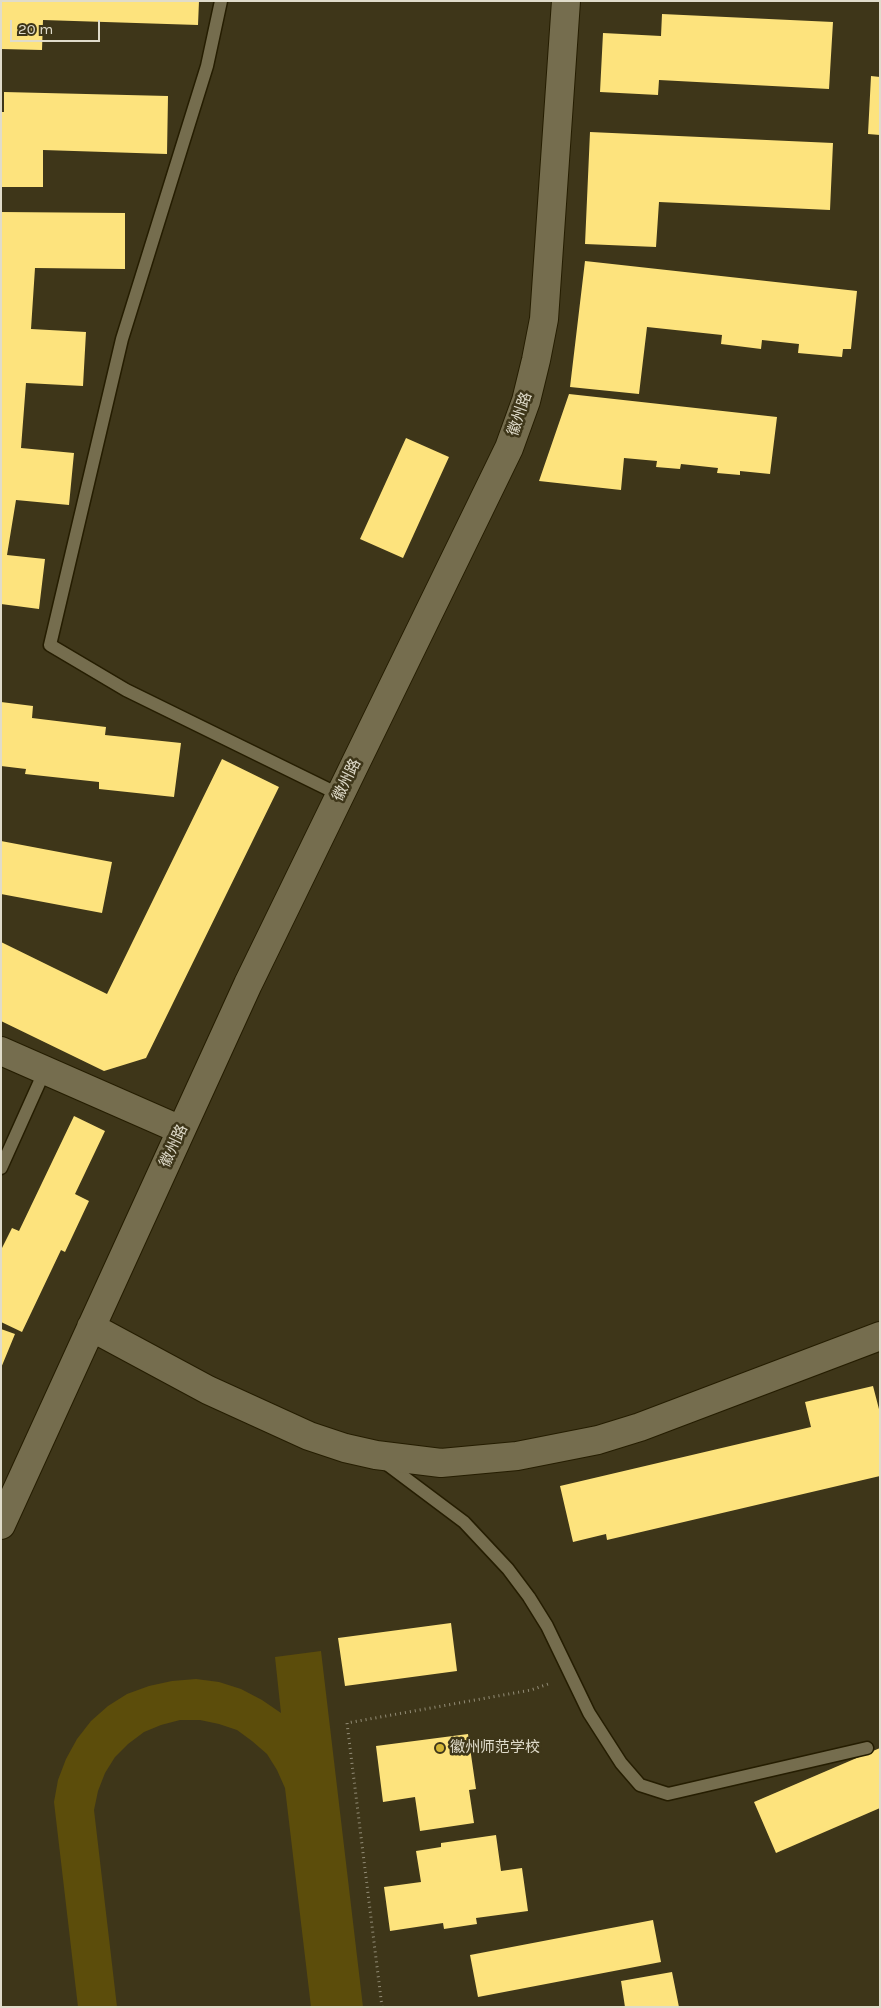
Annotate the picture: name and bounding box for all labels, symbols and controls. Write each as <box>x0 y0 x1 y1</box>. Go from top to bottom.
scale bar <box>12 10 102 42</box>
text: 20 m <box>18 20 53 38</box>
street label: 徽州路 <box>504 390 536 438</box>
street label: 徽州路 <box>329 756 365 804</box>
street label: 徽州路 <box>156 1122 192 1170</box>
place label: 徽州师范学校 <box>450 1739 540 1757</box>
marker: 徽州师范学校 <box>434 1742 446 1754</box>

